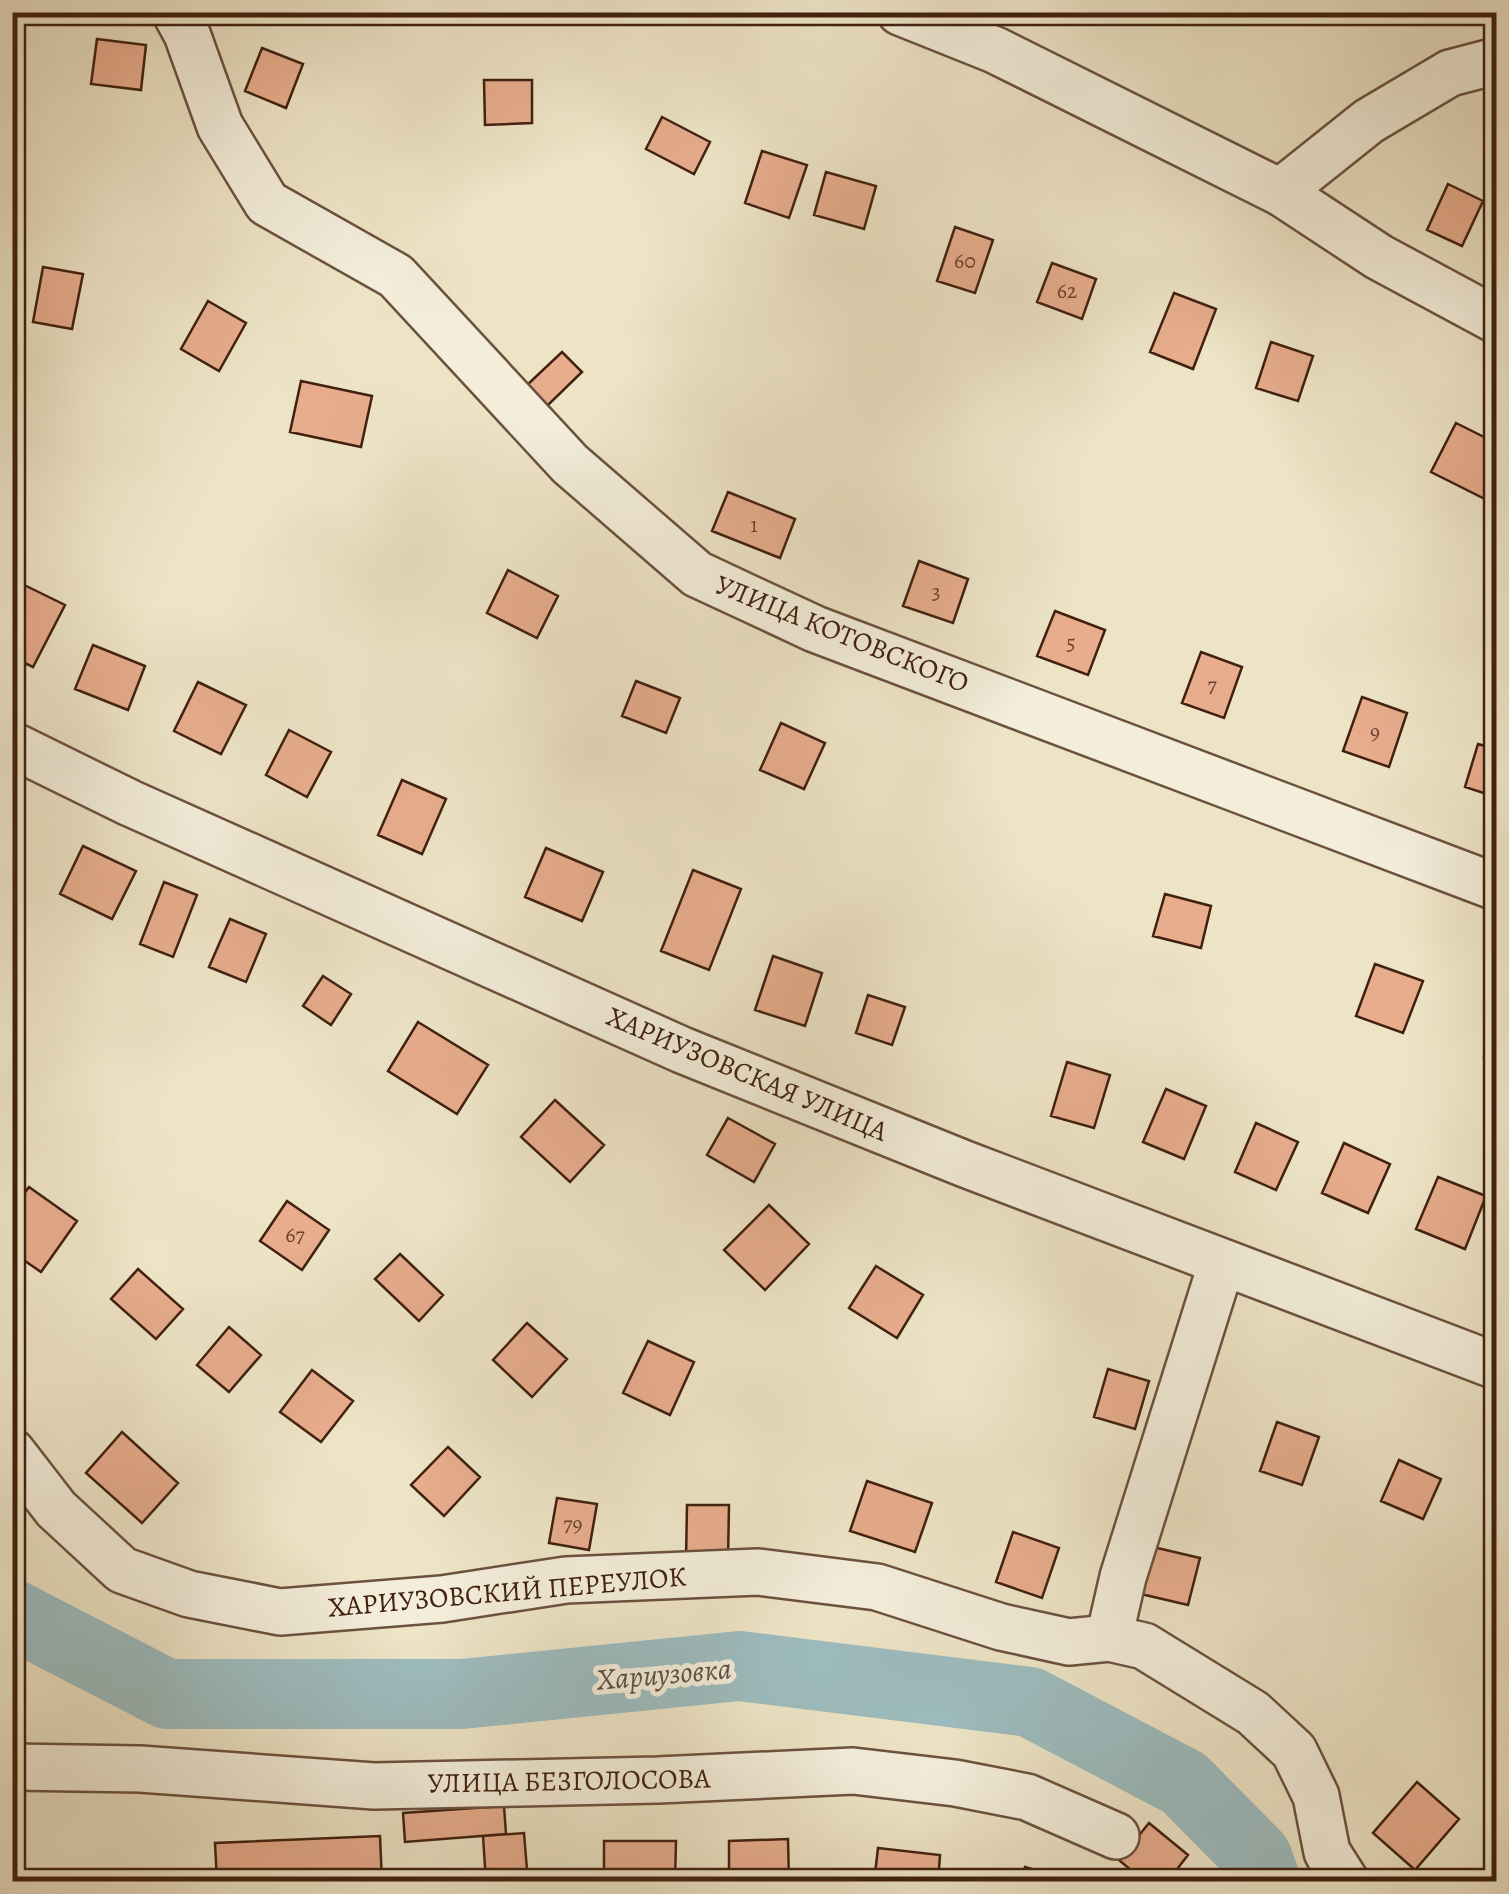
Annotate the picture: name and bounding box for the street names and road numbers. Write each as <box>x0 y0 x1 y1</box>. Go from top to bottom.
street label: УЛИЦА КОТОВСКОГО <box>710 566 974 702</box>
street label: ХАРИУЗОВСКАЯ УЛИЦА <box>600 997 894 1151</box>
street label: ХАРИУЗОВСКИЙ ПЕРЕУЛОК <box>326 1557 688 1627</box>
street label: УЛИЦА БЕЗГОЛОСОВА <box>427 1760 711 1802</box>

